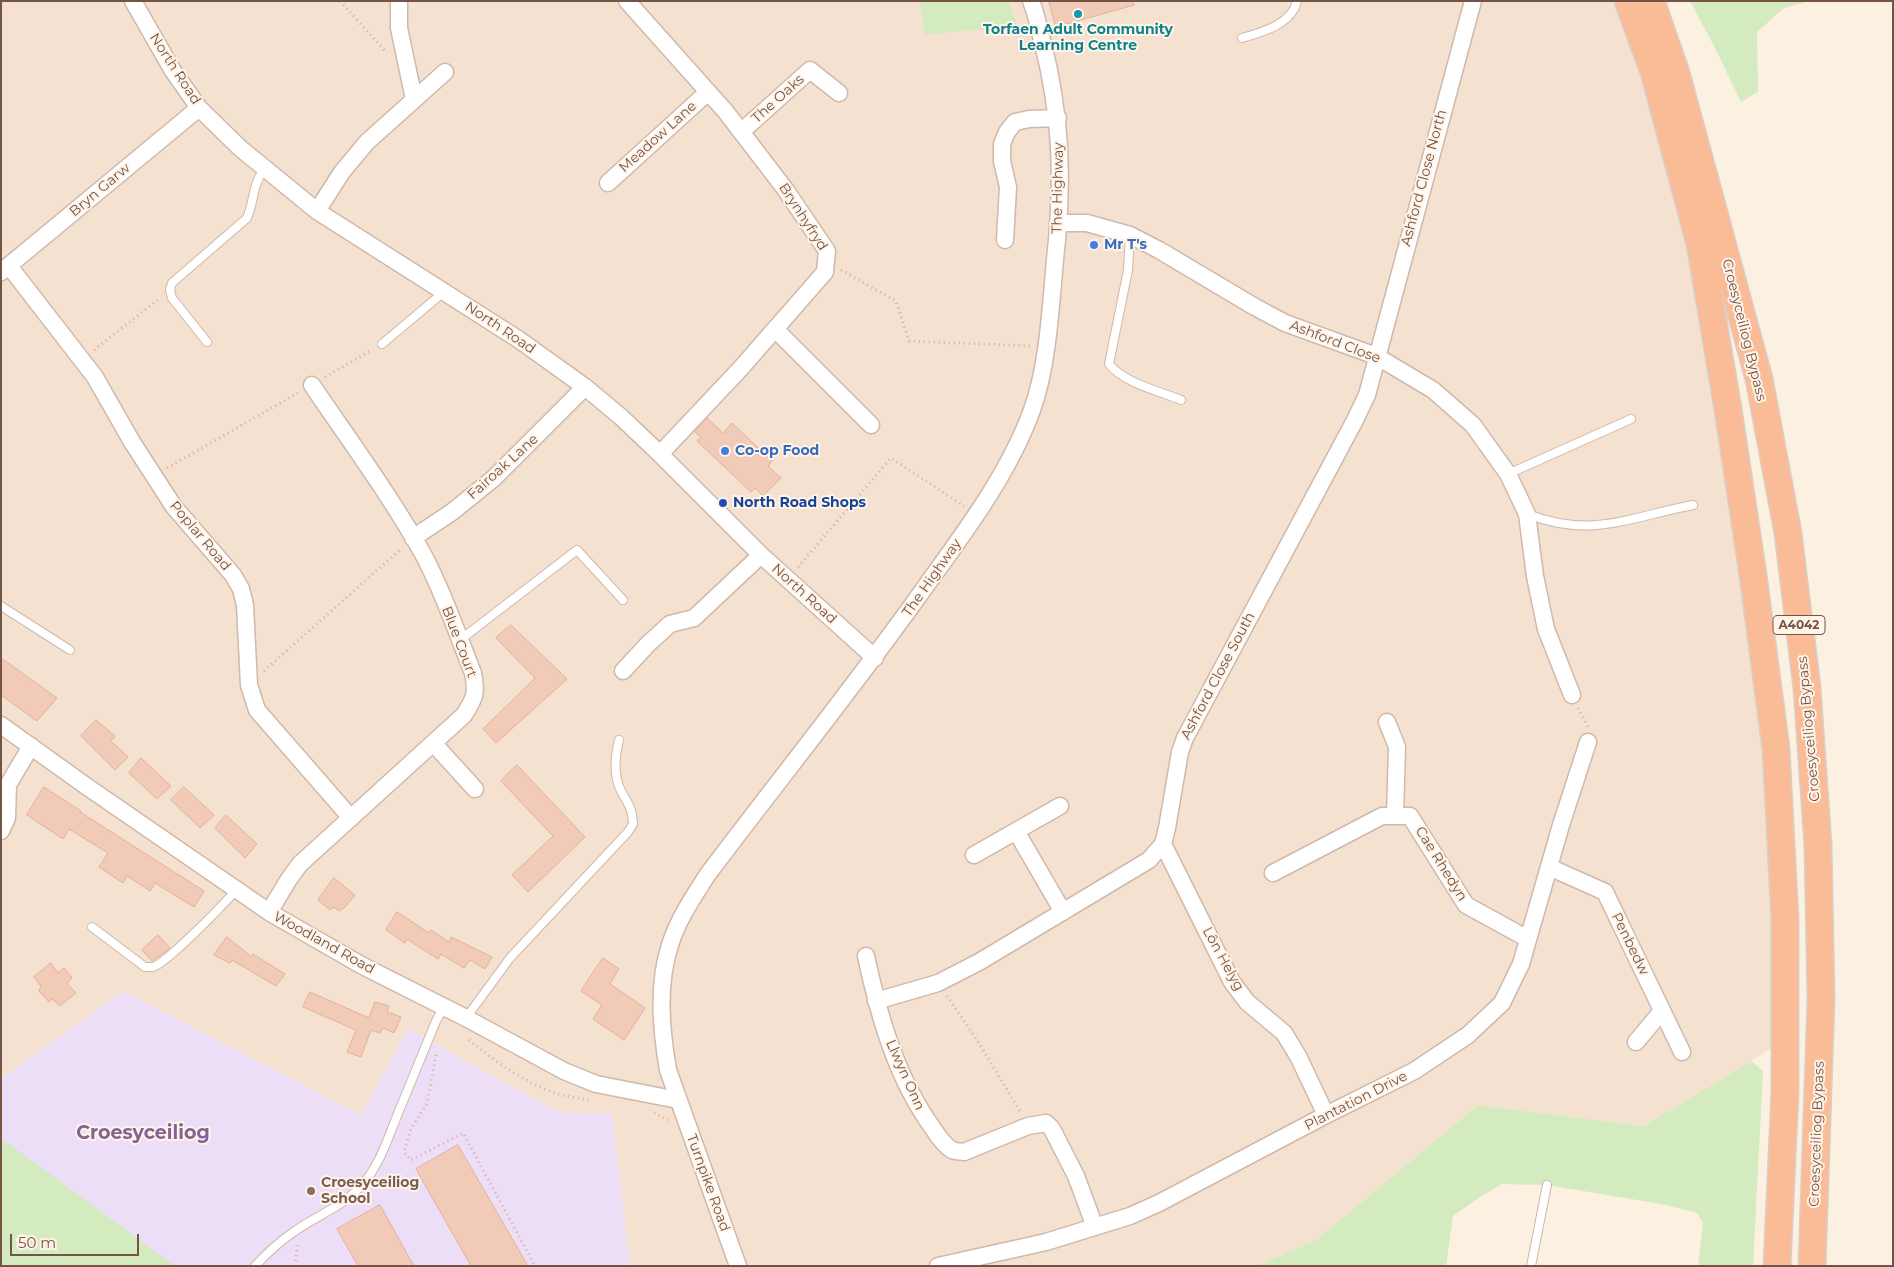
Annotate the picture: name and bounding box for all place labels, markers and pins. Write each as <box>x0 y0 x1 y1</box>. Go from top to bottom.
marker: Torfaen Adult Community Learning Centre <box>1072 8 1084 20</box>
place label: Torfaen Adult Community Learning Centre <box>983 22 1173 54</box>
place label: Mr T's <box>1104 237 1147 253</box>
marker: Mr T's <box>1088 239 1100 251</box>
place label: Co-op Food <box>735 443 819 459</box>
marker: Co-op Food <box>719 445 731 457</box>
place label: North Road Shops <box>733 495 866 511</box>
marker: North Road Shops <box>717 497 729 509</box>
place label: Croesyceiliog School <box>321 1175 419 1208</box>
marker: Croesyceiliog School <box>305 1185 317 1197</box>

